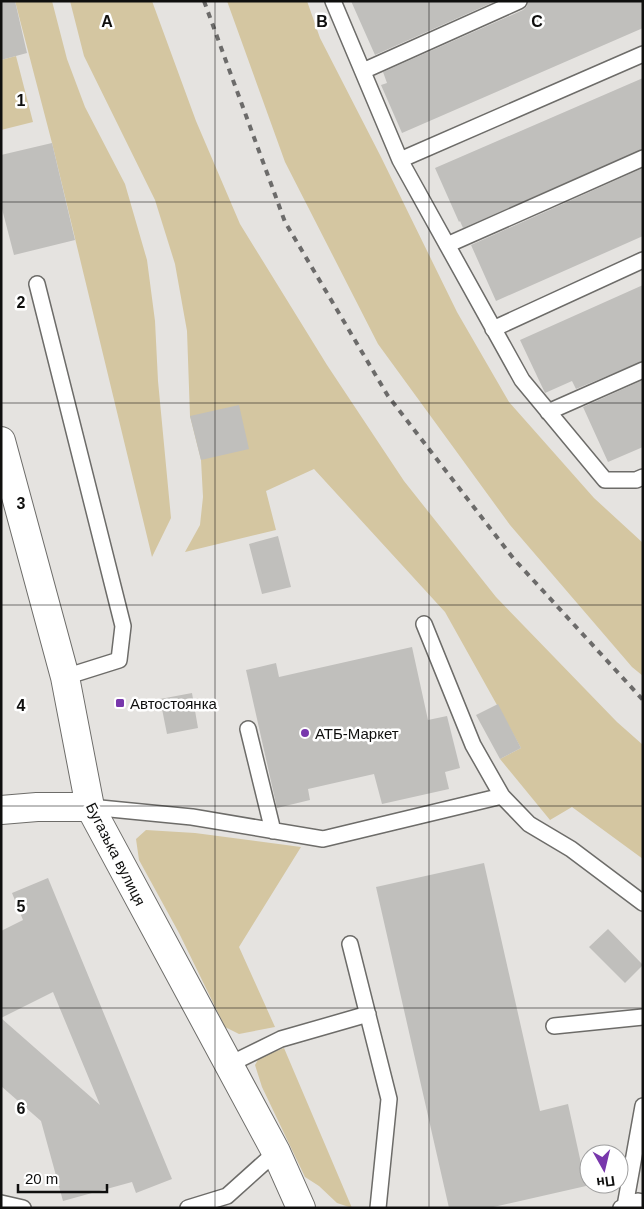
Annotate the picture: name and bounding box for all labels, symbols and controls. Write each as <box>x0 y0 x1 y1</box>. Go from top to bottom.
text: A <box>101 13 113 30</box>
text: B <box>316 13 328 30</box>
text: C <box>531 13 543 30</box>
text: 1 <box>17 92 26 109</box>
text: 2 <box>17 294 26 311</box>
text: 3 <box>17 495 26 512</box>
place label: Автостоянка <box>130 695 218 712</box>
text: 4 <box>17 697 26 714</box>
marker: Автостоянка <box>114 697 126 709</box>
place label: АТБ-Маркет <box>315 725 399 742</box>
marker: АТБ-Маркет <box>299 727 311 739</box>
street label: Бугазька вулиця <box>83 800 149 908</box>
text: 5 <box>17 898 26 915</box>
text: 6 <box>17 1100 26 1117</box>
north arrow <box>579 1144 629 1194</box>
scale bar <box>18 1162 106 1194</box>
text: 20 m <box>25 1170 58 1187</box>
text: Пн <box>596 1173 616 1191</box>

